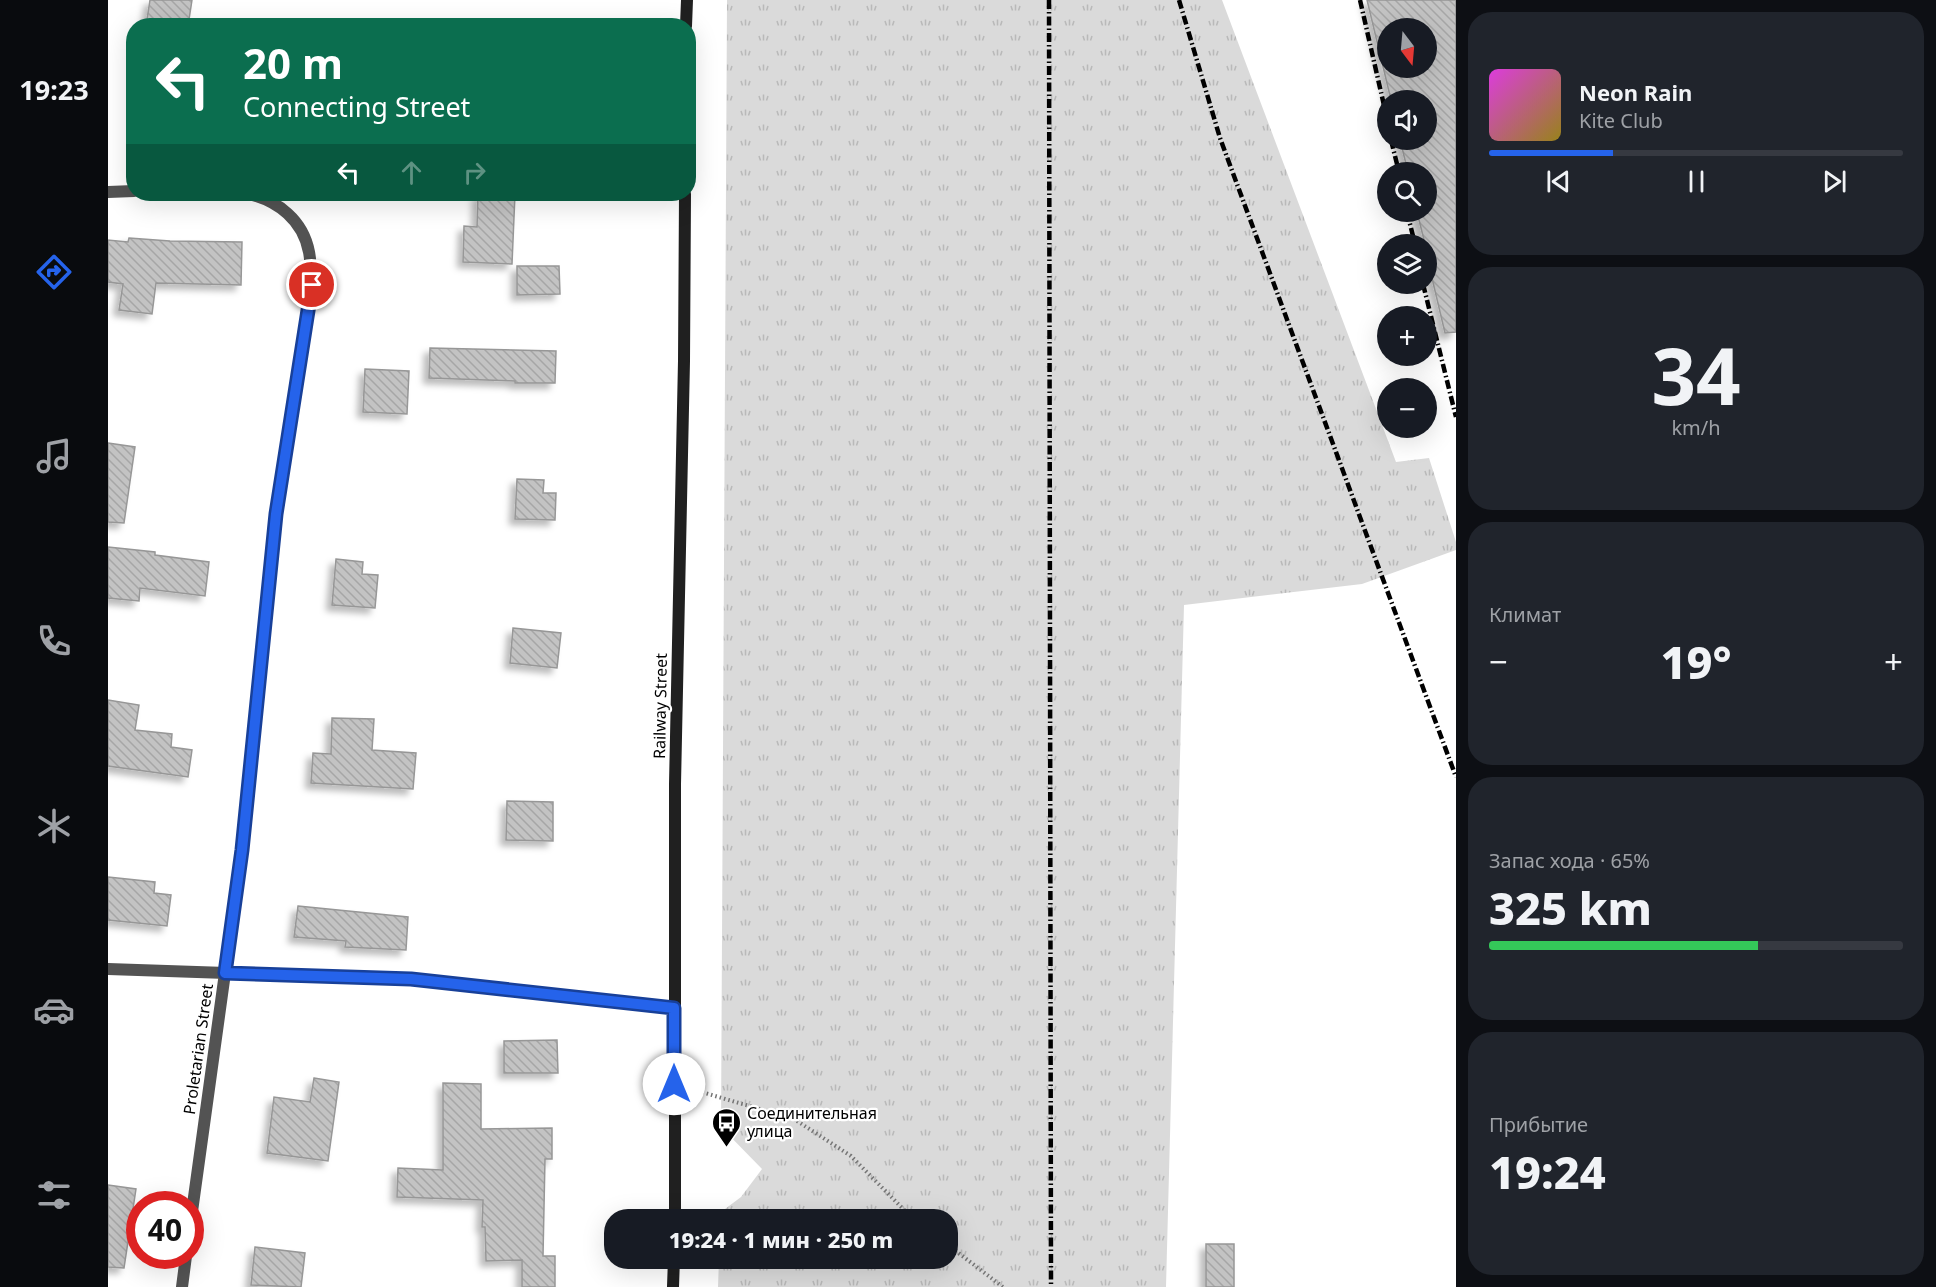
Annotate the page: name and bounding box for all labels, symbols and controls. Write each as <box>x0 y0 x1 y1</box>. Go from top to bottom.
north arrow <box>1377 18 1437 78</box>
map controls <box>1377 18 1437 438</box>
text: 20 m <box>243 34 343 91</box>
icon: left <box>144 42 222 120</box>
text: 19:23 <box>19 71 89 108</box>
text: Neon Rain <box>1579 77 1692 107</box>
text: Connecting Street <box>243 88 470 125</box>
button: sound <box>1377 90 1437 150</box>
text: Kite Club <box>1579 107 1663 134</box>
icon: left <box>332 156 365 189</box>
icon: ahead <box>395 156 428 189</box>
icon: right <box>458 156 491 189</box>
button: search <box>1377 162 1437 222</box>
icon: previous <box>1542 165 1575 198</box>
icon: pause <box>1680 165 1713 198</box>
icon: next <box>1818 165 1851 198</box>
button: layers <box>1377 234 1437 294</box>
icon: directions <box>33 251 75 293</box>
pin <box>286 259 337 310</box>
icon: arrive <box>295 268 328 301</box>
button: + <box>1377 306 1437 366</box>
text: 34 <box>1651 322 1741 428</box>
button: − <box>1377 378 1437 438</box>
text: km/h <box>1671 414 1721 441</box>
icon: music <box>33 435 75 477</box>
text: Климат <box>1489 601 1561 628</box>
icon: phone <box>33 620 75 662</box>
text: 19° <box>1660 631 1732 692</box>
text: − <box>1489 639 1508 684</box>
text: + <box>1884 639 1903 684</box>
street label: Railway Street <box>648 653 672 759</box>
icon: climate <box>33 805 75 847</box>
text: Запас хода · 65% <box>1489 847 1650 874</box>
text: 325 km <box>1489 877 1652 938</box>
street label: Proletarian Street <box>178 982 218 1116</box>
icon: car <box>33 989 75 1031</box>
position arrow <box>642 1052 706 1116</box>
place label: Соединительная улица <box>747 1102 877 1142</box>
bus stop icon: Соединительная улица <box>710 1106 742 1148</box>
text: Прибытие <box>1489 1111 1588 1138</box>
text: 19:24 <box>1489 1141 1606 1202</box>
icon: filters <box>33 1174 75 1216</box>
speed limit sign: 40 <box>126 1191 204 1269</box>
text: 19:24 · 1 мин · 250 m <box>669 1224 893 1254</box>

